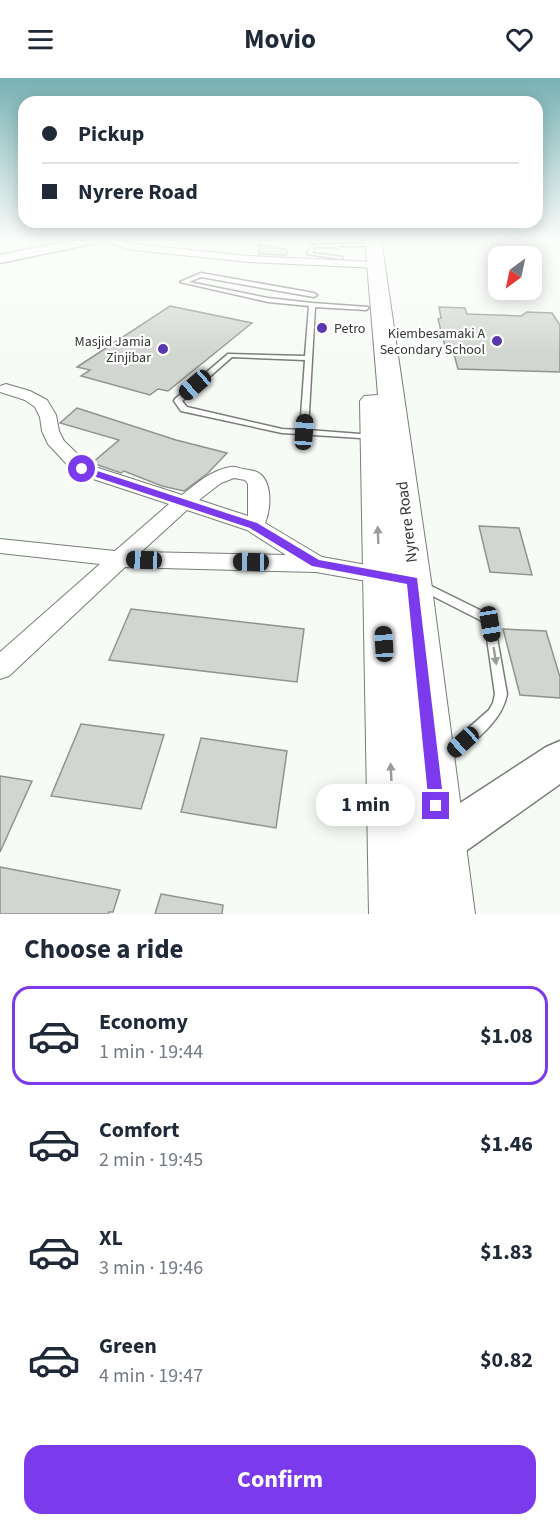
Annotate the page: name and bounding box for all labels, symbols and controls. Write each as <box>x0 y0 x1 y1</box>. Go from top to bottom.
text: Movio <box>244 20 316 59</box>
icon: menu <box>24 23 57 56</box>
icon: heart <box>503 23 536 56</box>
text: Pickup <box>78 118 144 150</box>
text: Nyrere Road <box>78 176 198 208</box>
north arrow <box>488 246 542 300</box>
map controls <box>488 246 542 300</box>
place label: Petro <box>334 319 365 339</box>
marker: Petro <box>315 321 329 335</box>
place label: Kiembesamaki A Secondary School <box>380 324 485 360</box>
place label: Masjid Jamia Zinjibar <box>75 332 151 368</box>
marker: Kiembesamaki A Secondary School <box>490 334 504 348</box>
marker: Masjid Jamia Zinjibar <box>156 342 170 356</box>
car <box>176 366 214 404</box>
car <box>294 413 314 451</box>
route start <box>68 455 95 482</box>
street label: Nyrere Road <box>391 480 423 564</box>
one-way arrow <box>373 526 383 545</box>
car <box>126 550 162 570</box>
car <box>233 553 269 571</box>
car <box>478 605 502 643</box>
car <box>374 626 394 662</box>
one-way arrow <box>491 646 500 665</box>
car <box>444 723 482 761</box>
one-way arrow <box>387 762 396 781</box>
callout: 1 min <box>316 785 415 827</box>
text: 1 min <box>341 791 390 819</box>
route end <box>422 792 449 819</box>
text: Choose a ride <box>24 930 184 969</box>
text: Economy <box>99 1006 188 1038</box>
icon: car <box>27 1009 81 1063</box>
text: $1.08 <box>480 1020 533 1052</box>
text: 1 min · 19:44 <box>99 1038 203 1066</box>
text: Comfort <box>99 1114 180 1146</box>
icon: car <box>27 1117 81 1171</box>
text: $1.46 <box>480 1128 533 1160</box>
text: 2 min · 19:45 <box>99 1146 203 1174</box>
text: XL <box>99 1222 123 1254</box>
icon: car <box>27 1225 81 1279</box>
text: $1.83 <box>480 1236 533 1268</box>
text: 3 min · 19:46 <box>99 1254 203 1282</box>
text: Green <box>99 1330 157 1362</box>
icon: car <box>27 1333 81 1387</box>
text: $0.82 <box>480 1344 533 1376</box>
text: 4 min · 19:47 <box>99 1362 203 1390</box>
button: Confirm <box>24 1445 536 1514</box>

